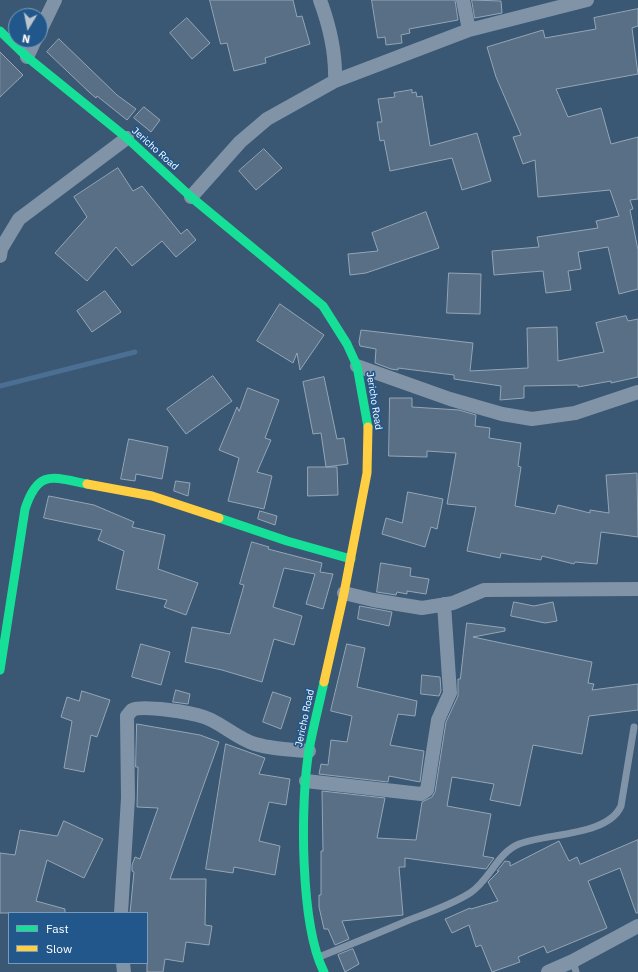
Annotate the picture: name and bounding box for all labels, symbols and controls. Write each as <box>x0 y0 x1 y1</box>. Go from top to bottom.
north arrow <box>8 8 48 48</box>
text: N <box>21 31 31 46</box>
street label: Jericho Road <box>129 125 181 173</box>
street label: Jericho Road <box>364 371 384 431</box>
street label: Jericho Road <box>293 688 317 748</box>
legend <box>8 912 148 964</box>
text: Fast <box>46 921 69 936</box>
text: Slow <box>46 941 72 956</box>

